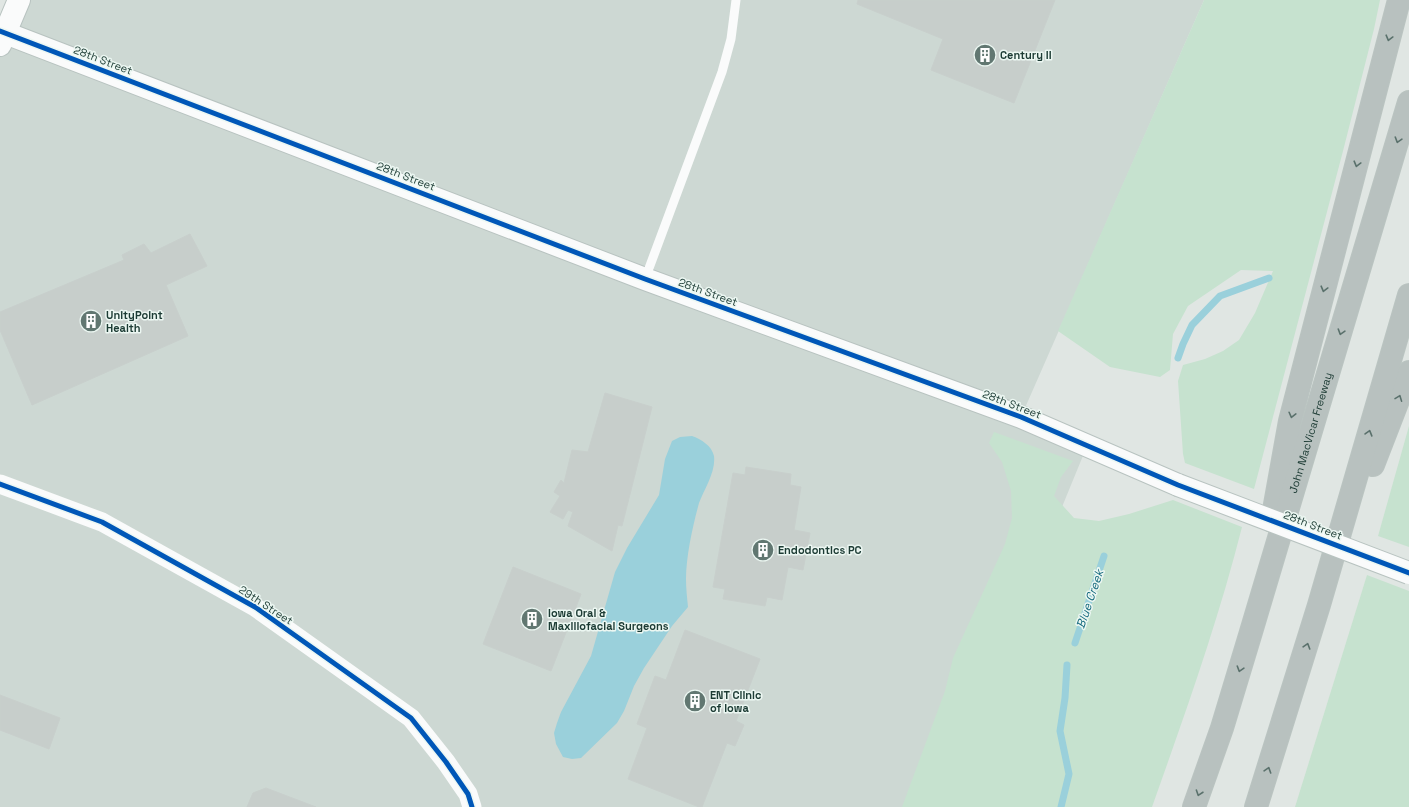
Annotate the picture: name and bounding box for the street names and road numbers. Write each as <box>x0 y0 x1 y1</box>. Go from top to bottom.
street label: 28th Street <box>72 42 134 78</box>
street label: 28th Street <box>375 158 437 194</box>
street label: 28th Street <box>677 275 739 309</box>
street label: John MacVicar Freeway <box>1286 371 1335 495</box>
street label: 28th Street <box>981 386 1043 422</box>
street label: 28th Street <box>1282 507 1344 543</box>
street label: 29th Street <box>236 582 296 628</box>

